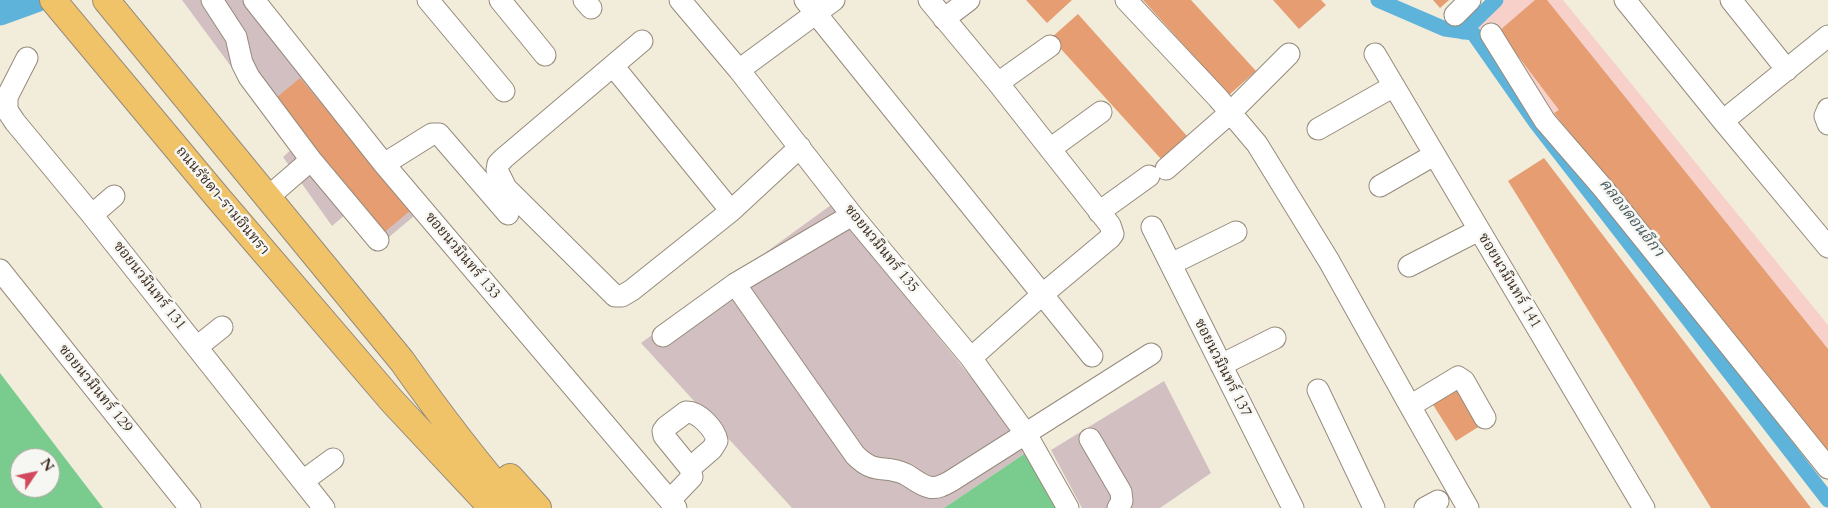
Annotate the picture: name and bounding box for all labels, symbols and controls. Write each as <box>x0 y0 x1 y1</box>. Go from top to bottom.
street label: ถนนรัชดา-รามอินทรา <box>171 143 273 259</box>
water label: คลองดอนอีกา <box>1594 175 1668 261</box>
street label: ซอยนวมินทร์ 135 <box>840 201 922 297</box>
street label: ซอยนวมินทร์ 133 <box>420 209 504 303</box>
street label: ซอยนวมินทร์ 141 <box>1474 230 1544 332</box>
street label: ซอยนวมินทร์ 131 <box>109 238 189 334</box>
street label: ซอยนวมินทร์ 137 <box>1189 316 1255 420</box>
street label: ซอยนวมินทร์ 129 <box>54 341 136 437</box>
north arrow <box>10 448 60 498</box>
text: N <box>36 455 58 475</box>

